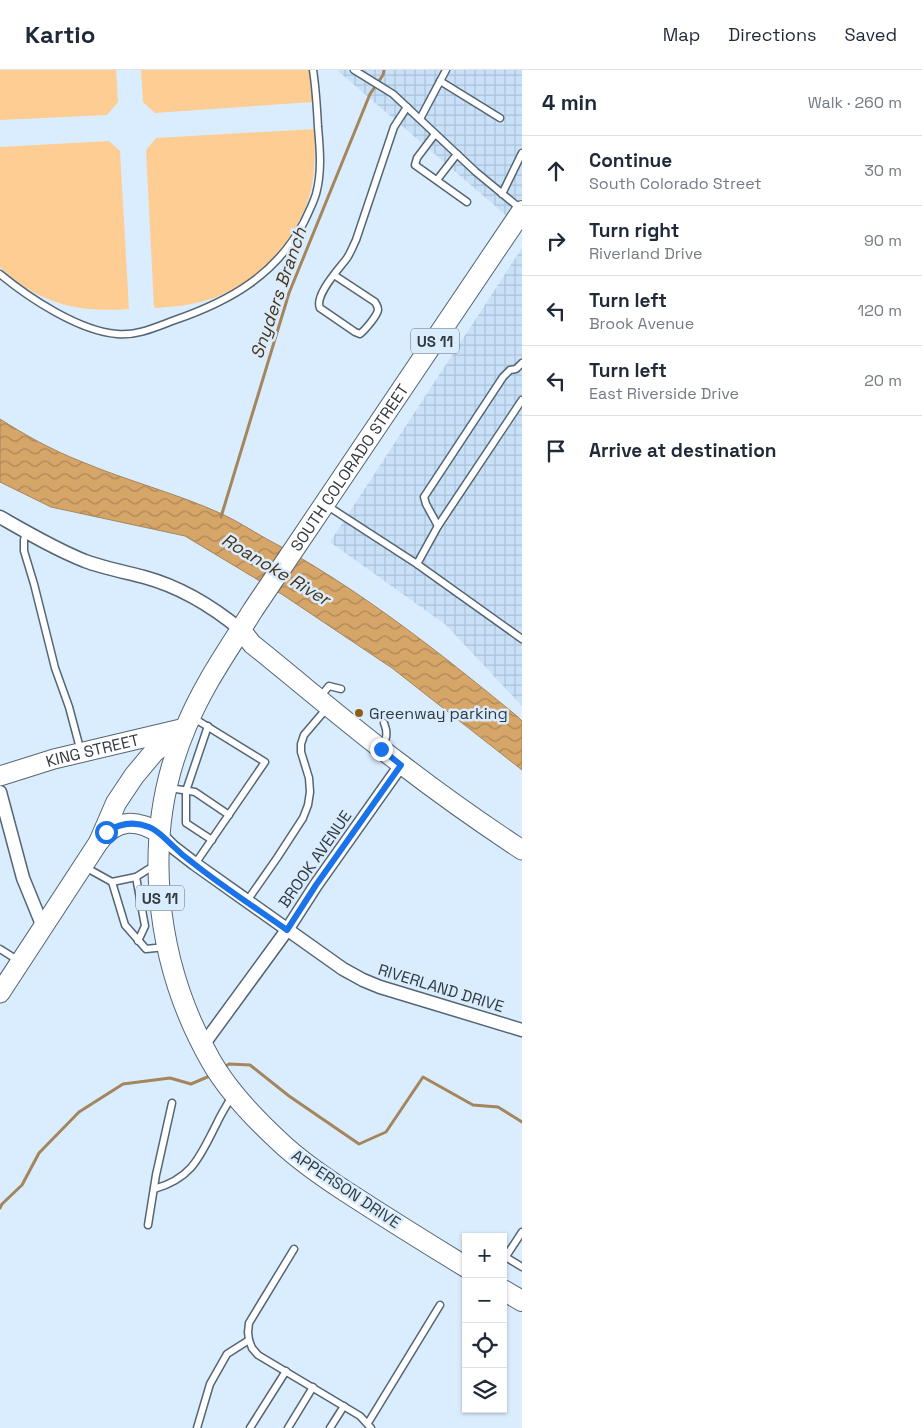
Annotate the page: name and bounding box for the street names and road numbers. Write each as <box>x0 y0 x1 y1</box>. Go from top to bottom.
road number: US 11 <box>411 328 459 354</box>
street label: SOUTH COLORADO STREET <box>285 380 413 555</box>
street label: KING STREET <box>43 729 141 771</box>
street label: BROOK AVENUE <box>274 806 356 912</box>
road number: US 11 <box>136 886 184 910</box>
street label: RIVERLAND DRIVE <box>375 959 507 1017</box>
street label: APPERSON DRIVE <box>287 1145 405 1233</box>

